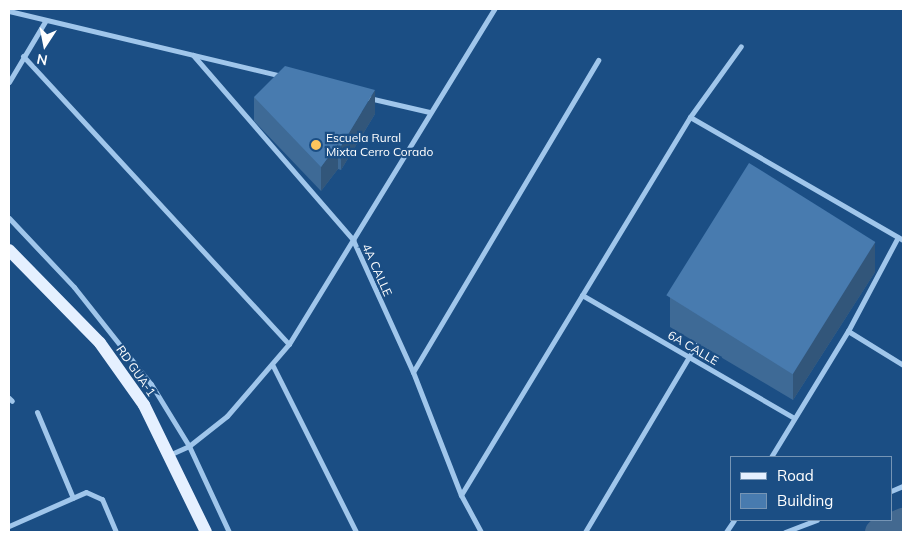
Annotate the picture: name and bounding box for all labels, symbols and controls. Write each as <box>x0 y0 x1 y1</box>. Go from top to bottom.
north arrow <box>20 20 70 70</box>
text: N <box>35 50 49 70</box>
place label: Escuela Rural Mixta Cerro Corado <box>326 131 433 159</box>
marker: Escuela Rural Mixta Cerro Corado <box>310 139 322 151</box>
street label: 4A CALLE <box>359 241 395 299</box>
street label: 6A CALLE <box>665 328 721 368</box>
street label: RD GUA-1 <box>113 343 159 399</box>
legend <box>730 456 892 521</box>
text: Road <box>777 466 814 485</box>
text: Building <box>777 491 833 510</box>

